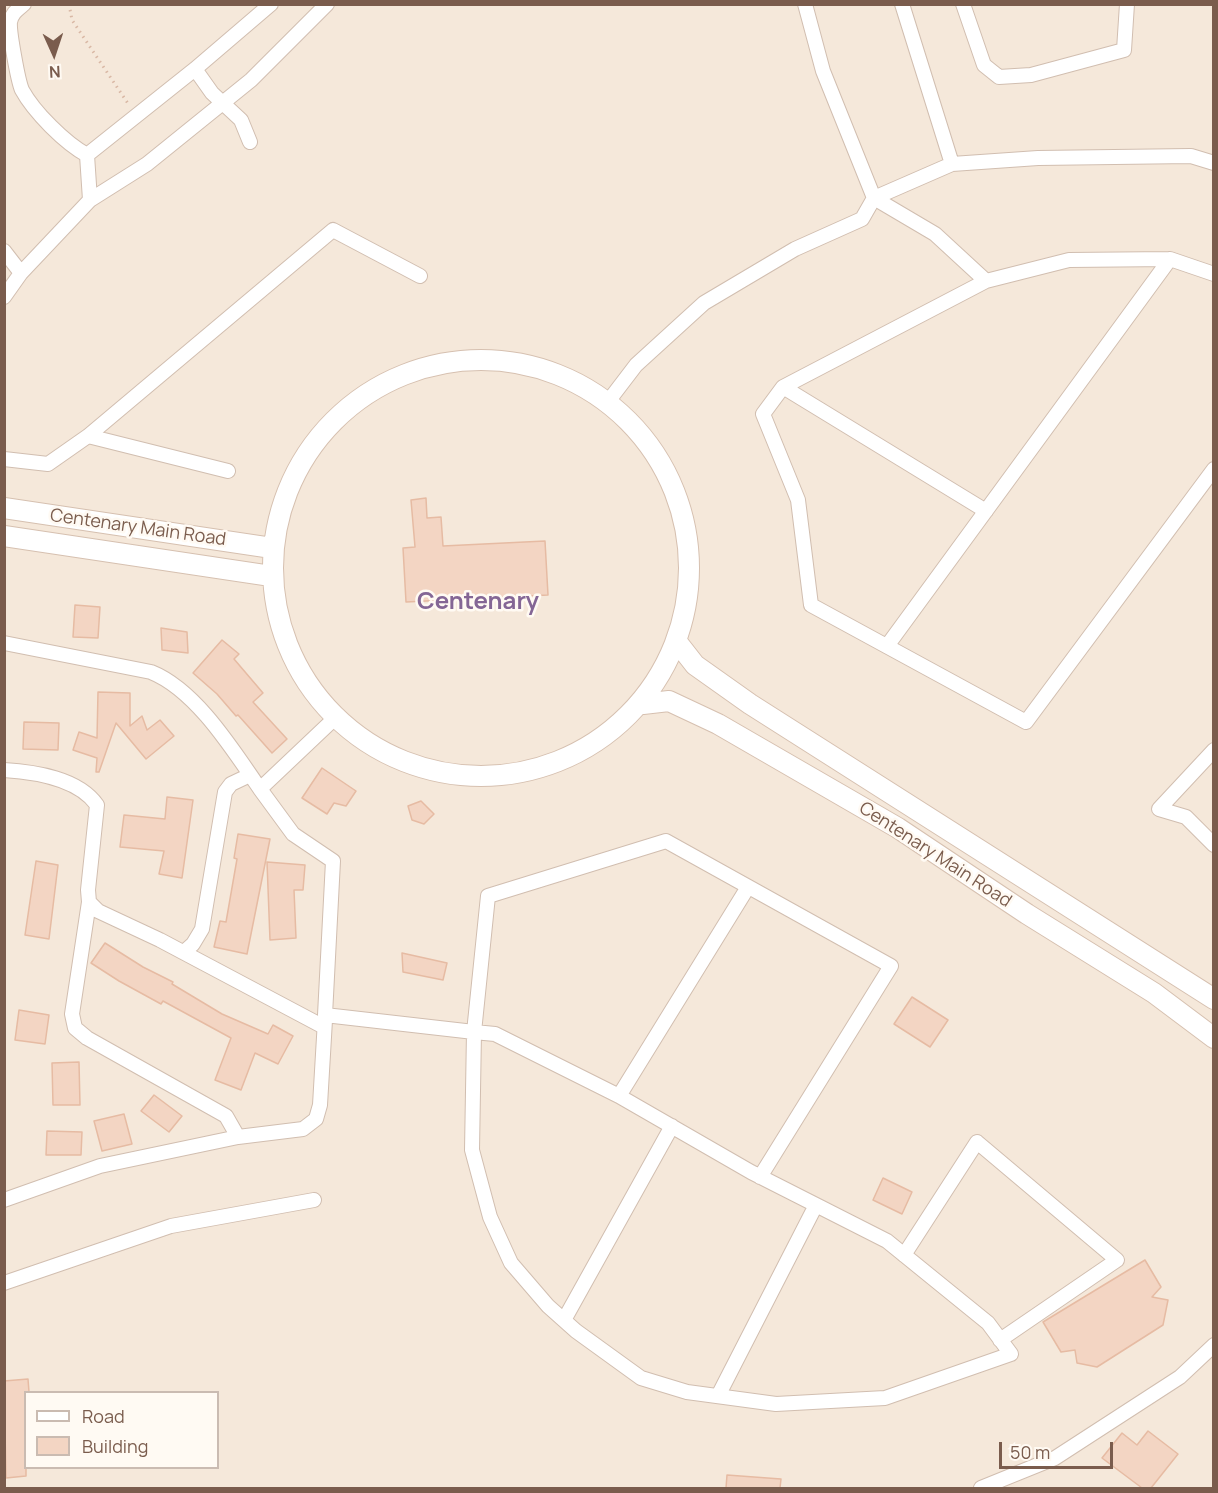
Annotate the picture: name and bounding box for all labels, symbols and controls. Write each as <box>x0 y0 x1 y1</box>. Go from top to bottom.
north arrow <box>24 24 84 84</box>
text: N <box>49 61 61 83</box>
street label: Centenary Main Road <box>49 505 227 551</box>
district label: Centenary <box>417 588 539 616</box>
street label: Centenary Main Road <box>855 798 1015 912</box>
legend <box>24 1391 219 1469</box>
text: Road <box>82 1404 125 1428</box>
scale bar <box>1002 1430 1116 1468</box>
text: Building <box>82 1434 148 1458</box>
text: 50 m <box>1010 1440 1050 1464</box>

